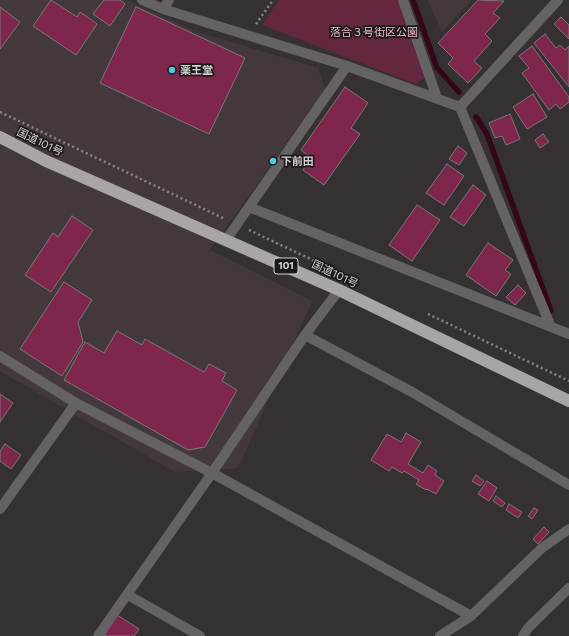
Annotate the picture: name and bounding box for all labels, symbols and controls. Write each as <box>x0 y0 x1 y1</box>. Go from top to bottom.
park label: 落合３号街区公園 <box>330 25 418 39</box>
place label: 薬王堂 <box>180 63 213 77</box>
marker: 薬王堂 <box>167 65 177 75</box>
street label: 国道101号 <box>15 125 65 159</box>
place label: 下前田 <box>281 154 314 168</box>
marker: 下前田 <box>268 156 278 166</box>
road number: 101 <box>274 258 298 274</box>
street label: 国道101号 <box>310 258 360 290</box>

